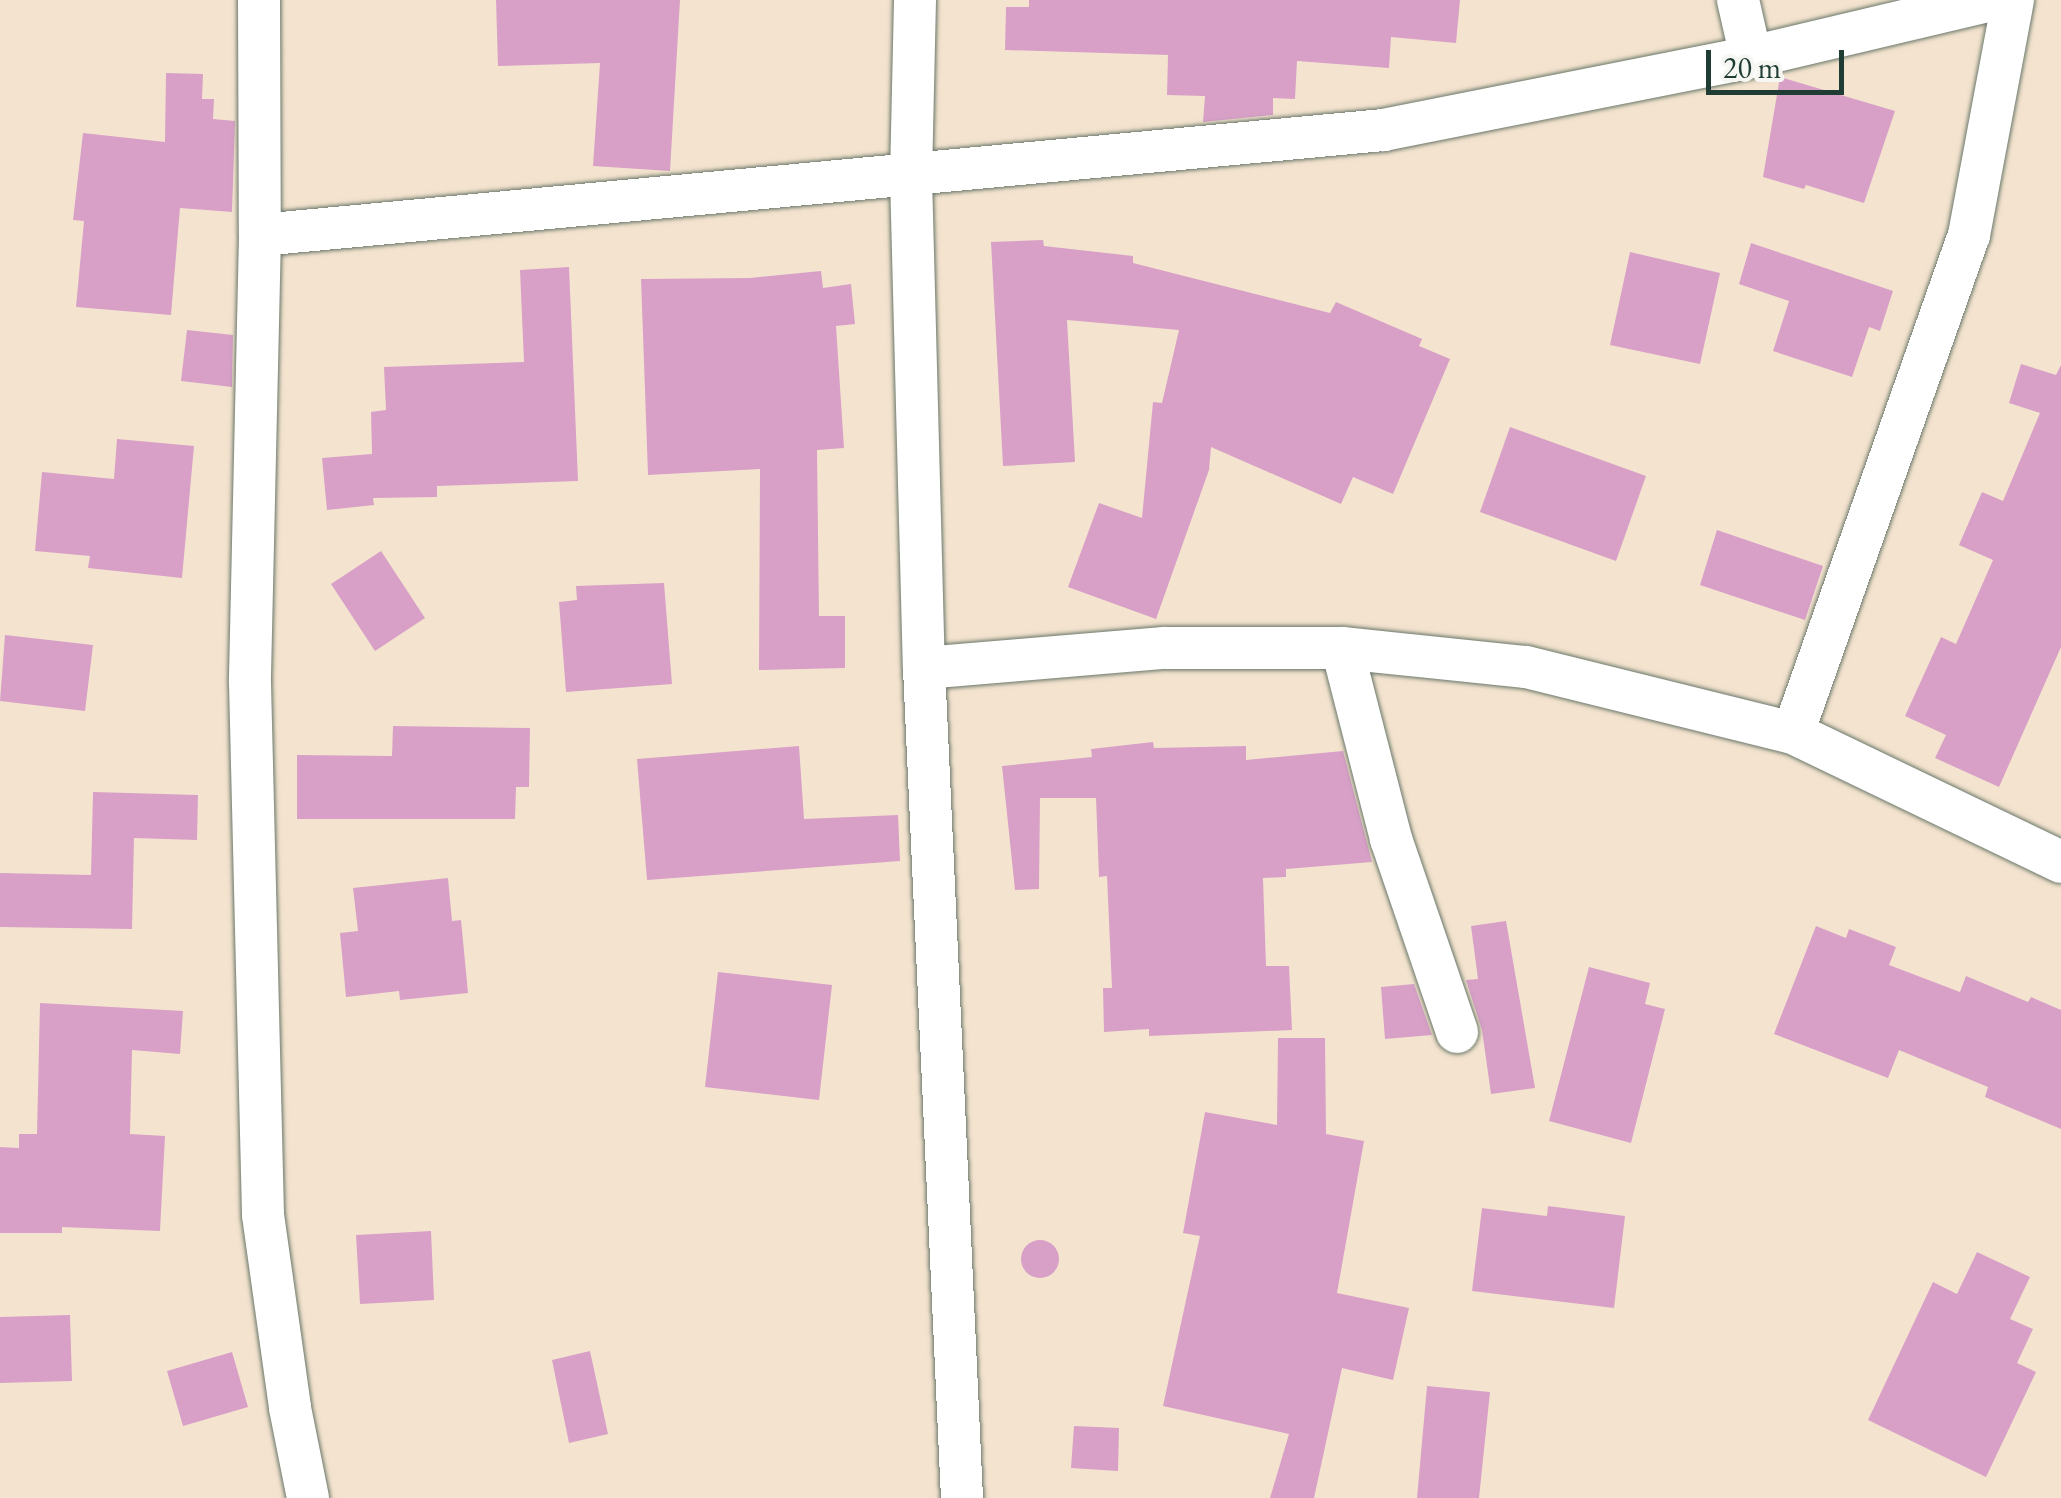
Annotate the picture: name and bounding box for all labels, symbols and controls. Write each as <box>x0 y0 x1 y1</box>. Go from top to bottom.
scale bar <box>1711 30 1848 92</box>
text: 20 m <box>1723 48 1781 87</box>

